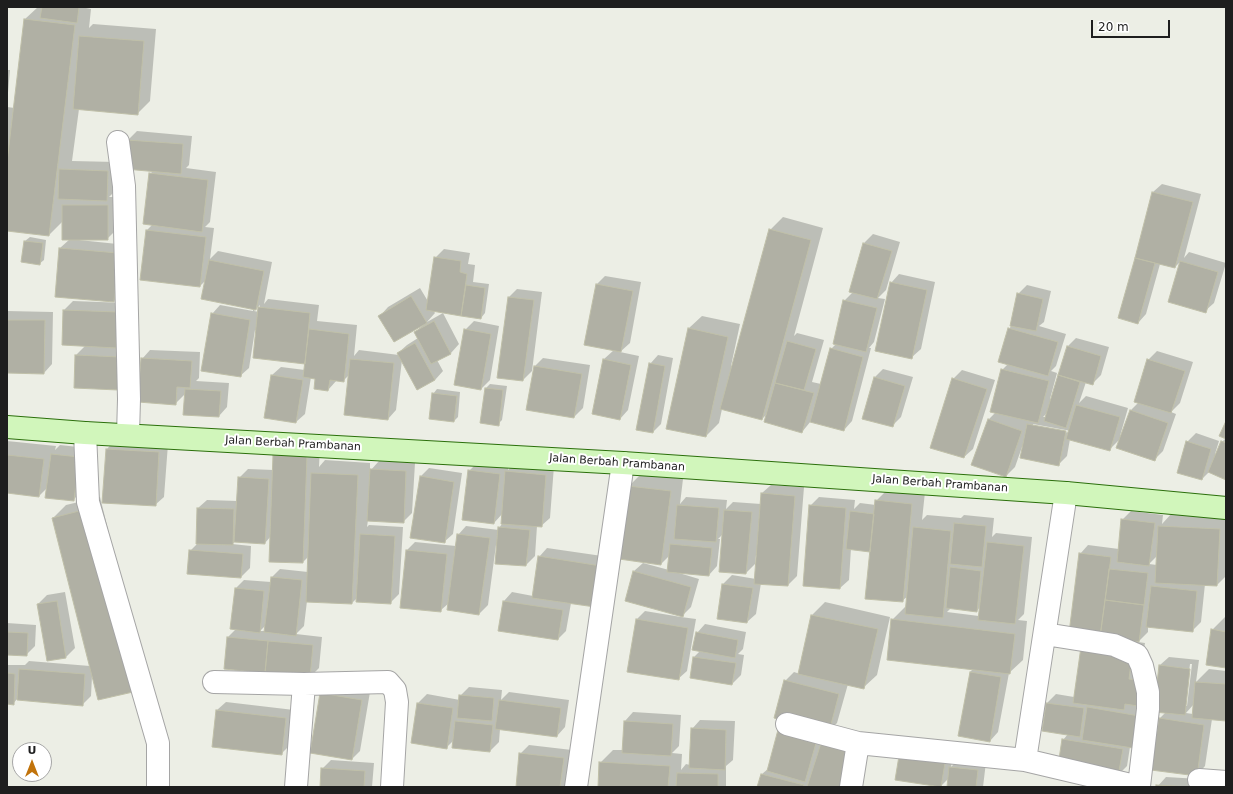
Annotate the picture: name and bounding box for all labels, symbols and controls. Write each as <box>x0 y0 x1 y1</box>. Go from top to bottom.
scale bar <box>1093 12 1172 38</box>
text: 20 m <box>1098 20 1129 34</box>
street label: Jalan Berbah Prambanan <box>225 434 361 454</box>
street label: Jalan Berbah Prambanan <box>549 452 685 474</box>
street label: Jalan Berbah Prambanan <box>872 473 1008 495</box>
north arrow <box>12 742 52 782</box>
text: U <box>28 744 36 757</box>

